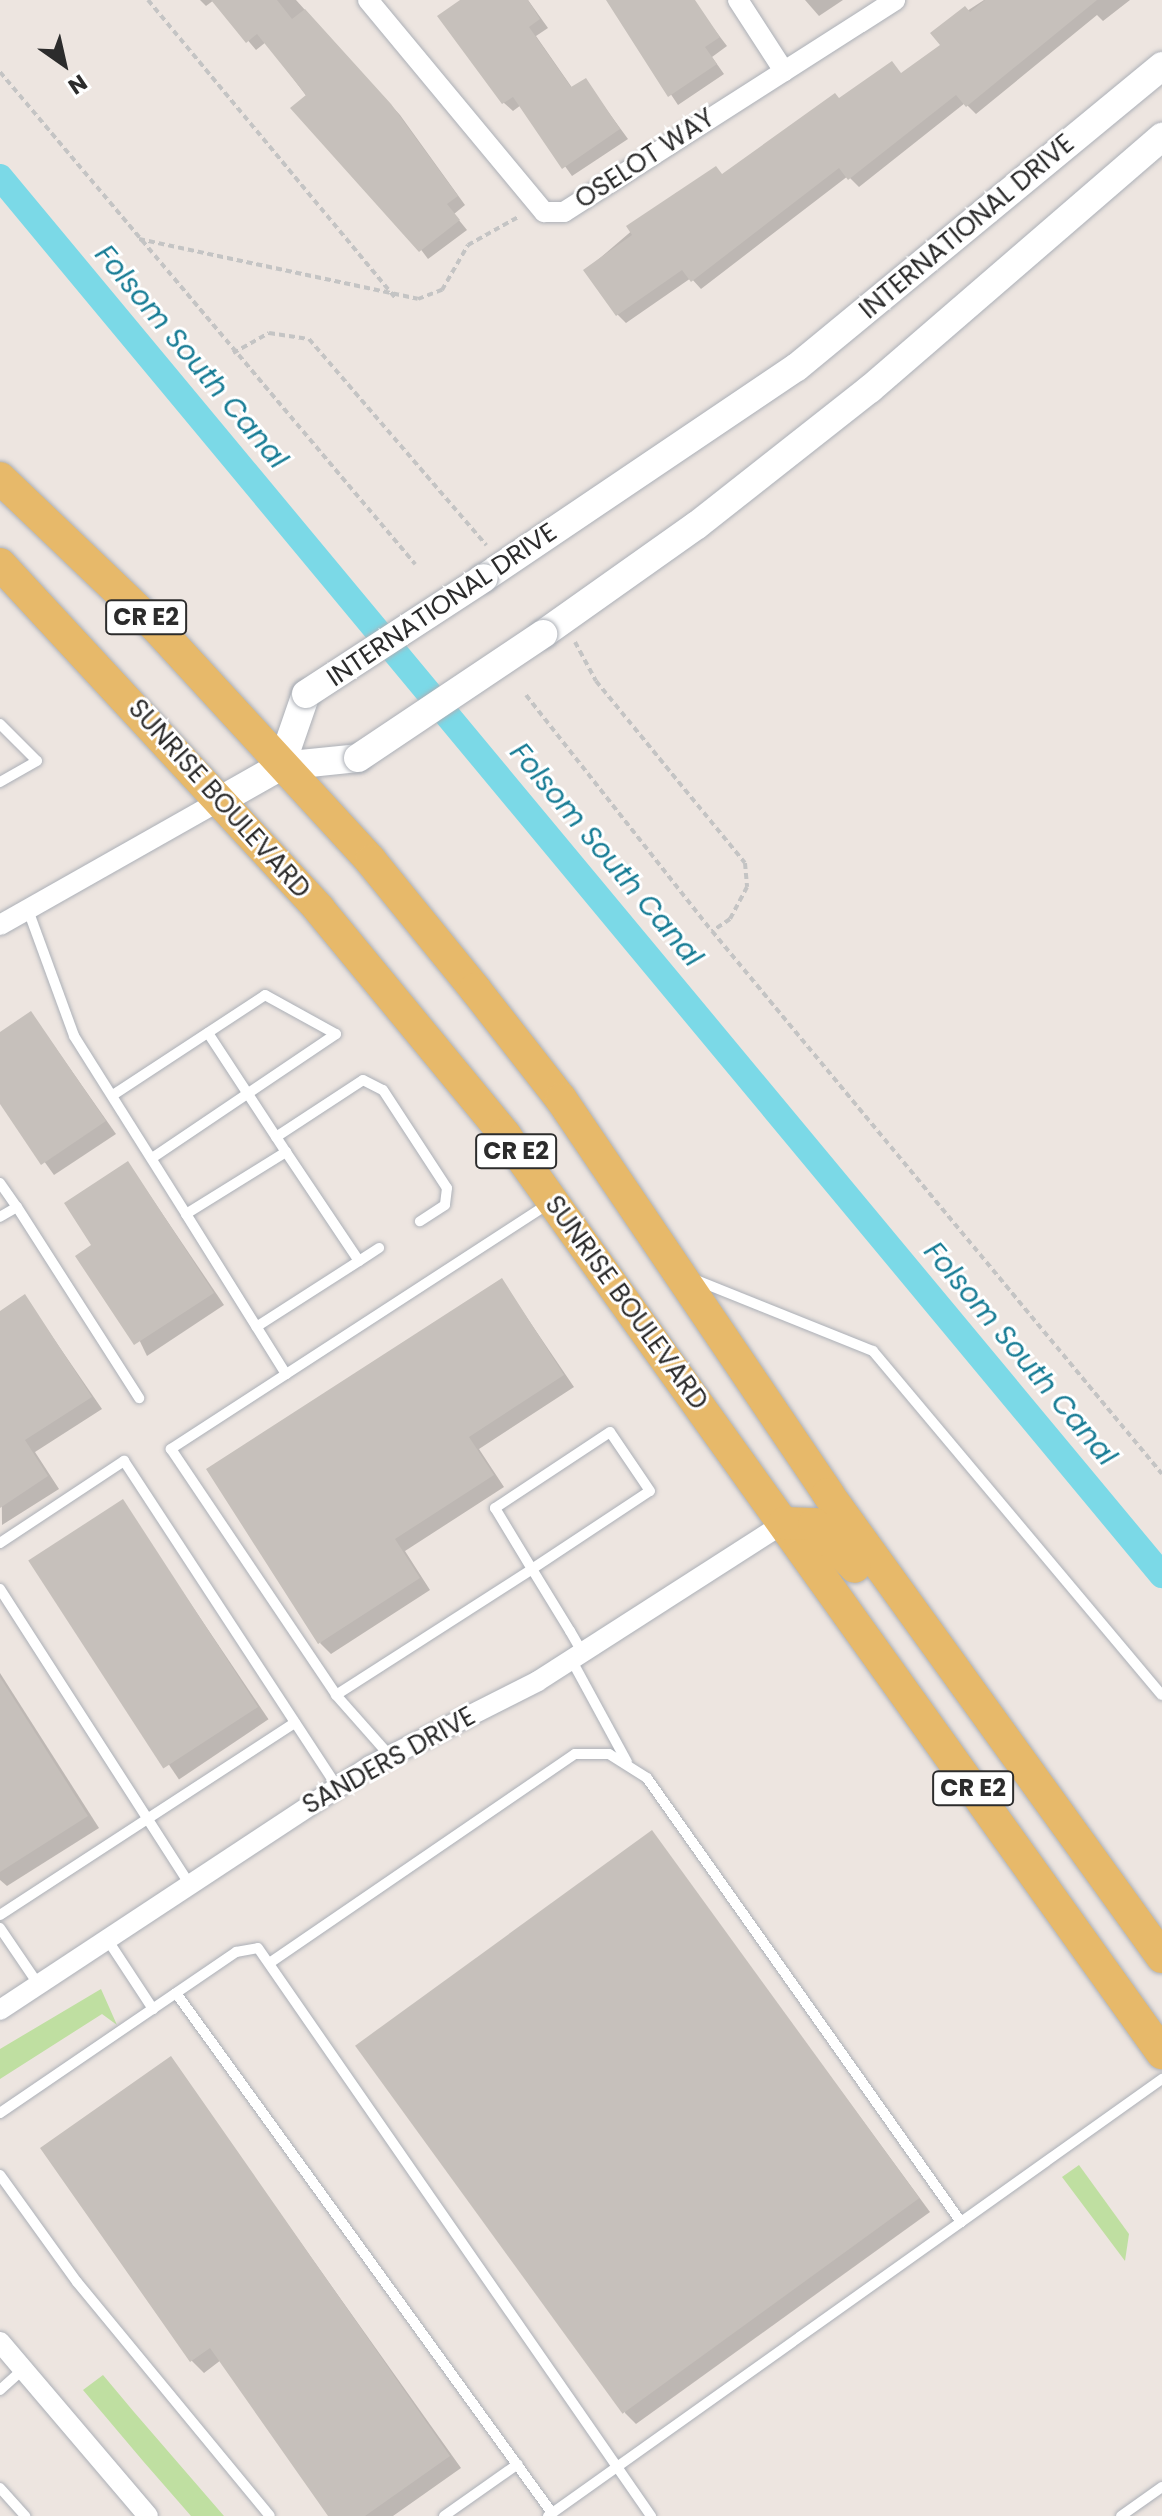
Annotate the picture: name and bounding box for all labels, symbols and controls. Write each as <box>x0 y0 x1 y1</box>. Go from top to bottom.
north arrow <box>24 24 104 104</box>
text: N <box>62 67 93 102</box>
street label: OSELOT WAY <box>569 102 721 216</box>
street label: INTERNATIONAL DRIVE <box>854 128 1080 326</box>
water label: Folsom South Canal <box>88 238 294 476</box>
street label: INTERNATIONAL DRIVE <box>321 517 563 693</box>
road number: CR E2 <box>104 597 188 637</box>
street label: SUNRISE BOULEVARD <box>122 693 316 905</box>
water label: Folsom South Canal <box>503 736 709 974</box>
road number: CR E2 <box>474 1131 558 1171</box>
street label: SUNRISE BOULEVARD <box>538 1190 714 1416</box>
water label: Folsom South Canal <box>917 1235 1123 1473</box>
street label: SANDERS DRIVE <box>297 1701 481 1821</box>
road number: CR E2 <box>931 1768 1015 1808</box>

